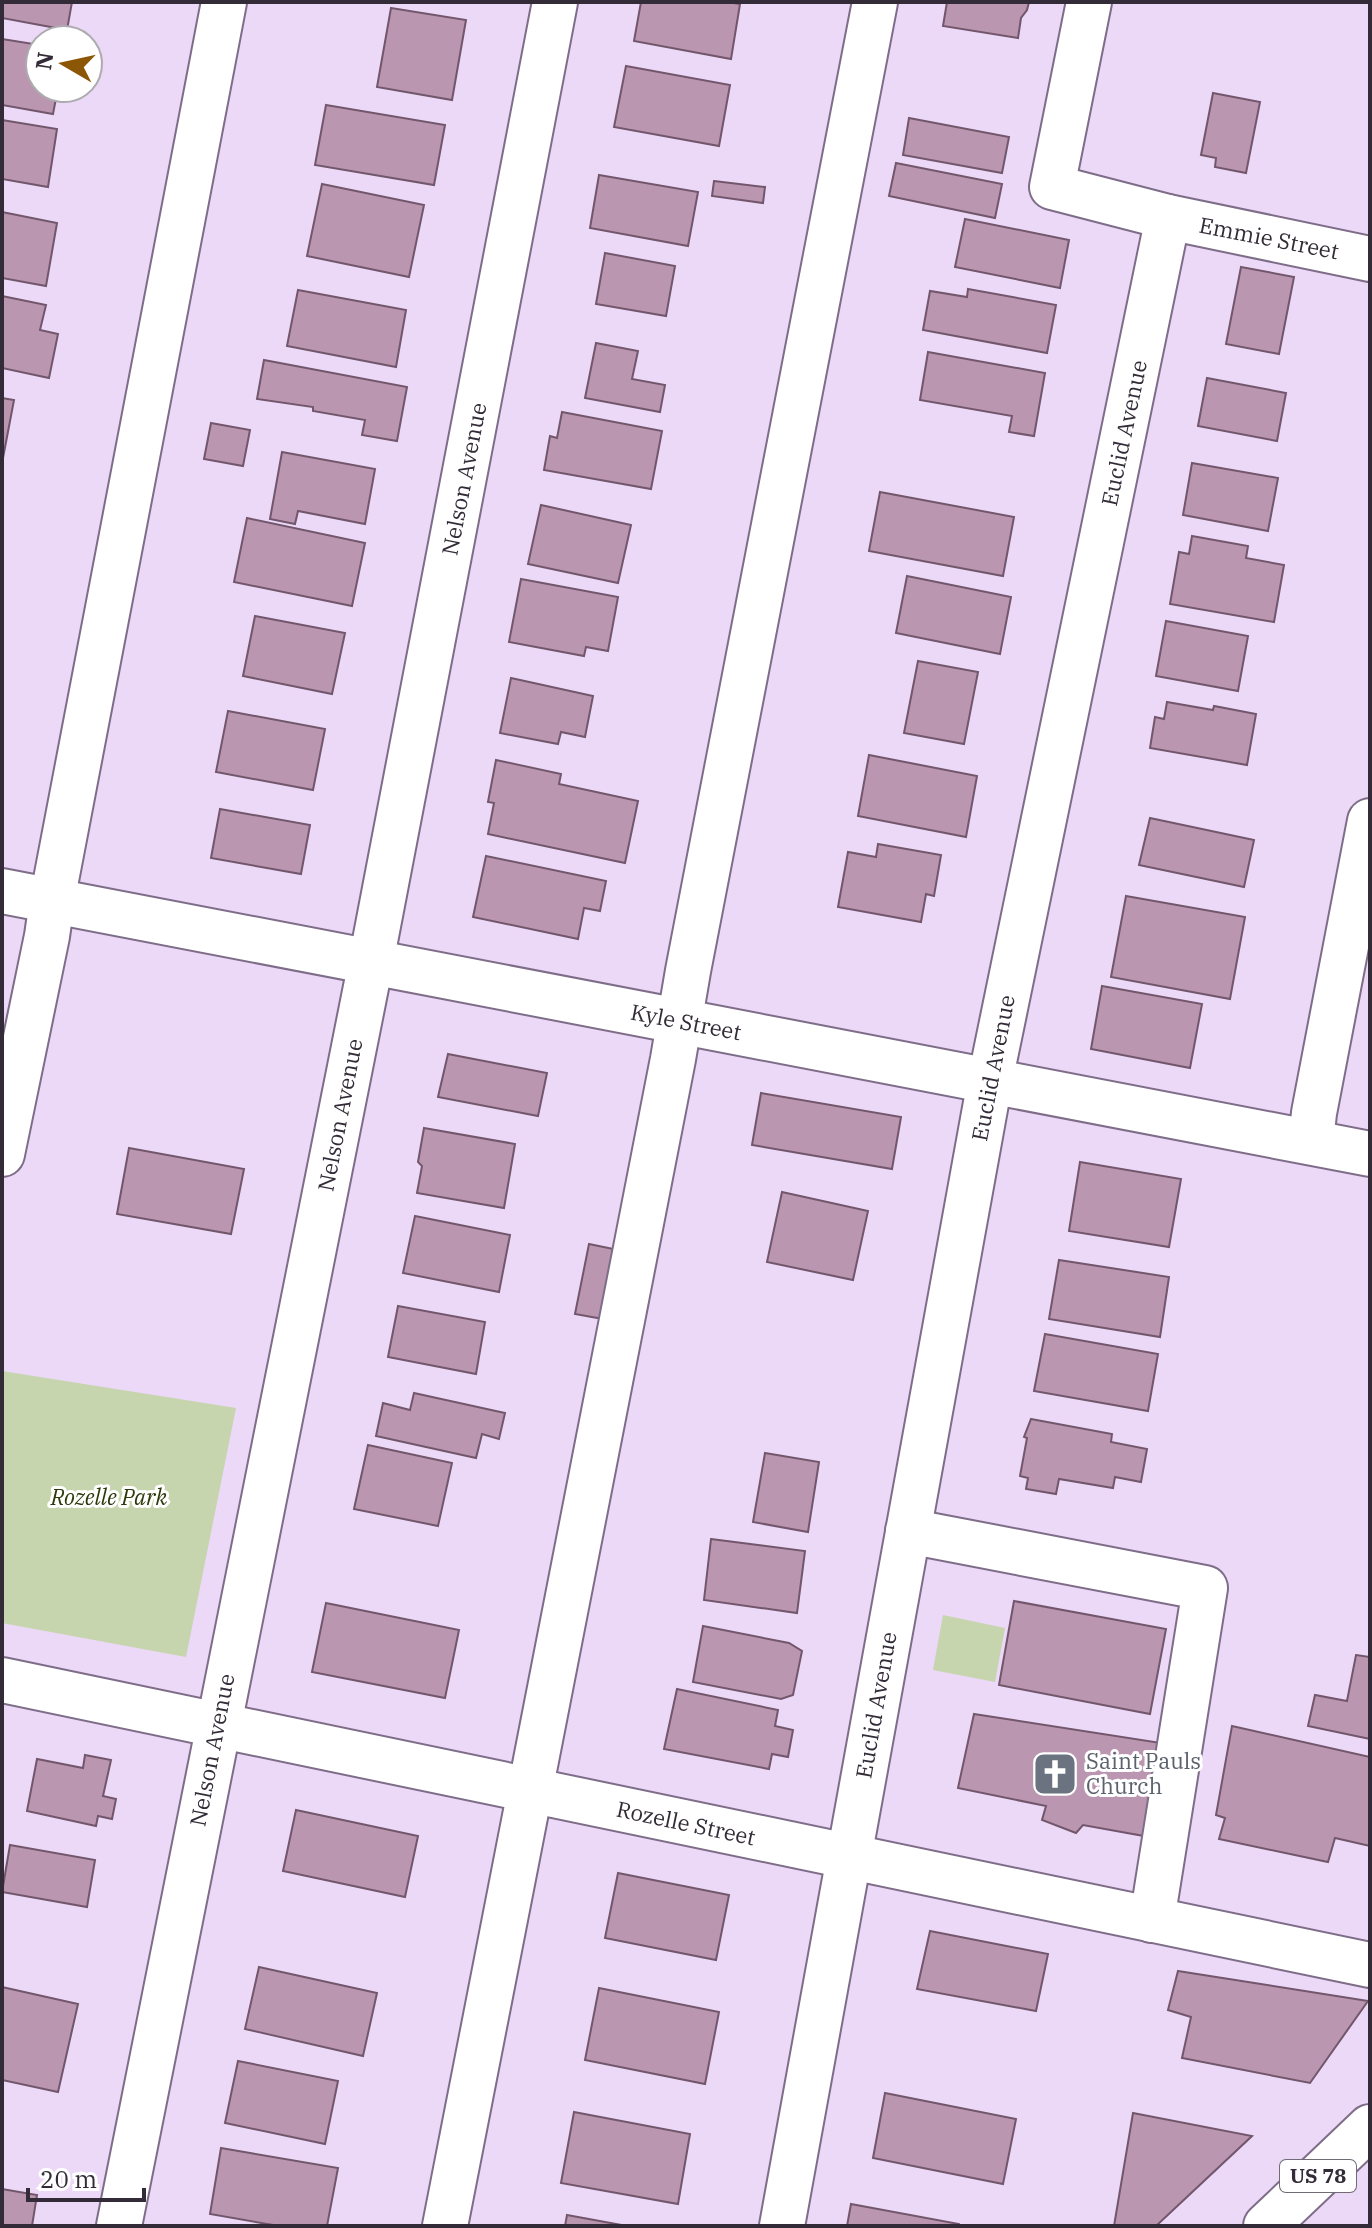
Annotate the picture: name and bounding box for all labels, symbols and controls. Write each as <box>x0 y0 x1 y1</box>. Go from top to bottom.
north arrow <box>24 24 104 104</box>
text: N <box>28 50 59 72</box>
street label: Emmie Street <box>1197 210 1342 265</box>
street label: Euclid Avenue <box>1094 357 1153 509</box>
street label: Nelson Avenue <box>434 400 493 558</box>
street label: Euclid Avenue <box>964 992 1021 1144</box>
street label: Kyle Street <box>628 997 744 1046</box>
street label: Nelson Avenue <box>310 1036 369 1194</box>
park label: Rozelle Park <box>50 1482 168 1511</box>
street label: Euclid Avenue <box>848 1629 903 1781</box>
street label: Nelson Avenue <box>182 1671 241 1829</box>
place label: Saint Pauls Church <box>1086 1746 1201 1800</box>
church icon: Saint Pauls Church <box>1031 1750 1079 1798</box>
street label: Rozelle Street <box>614 1794 758 1851</box>
scale bar <box>28 2152 144 2202</box>
road number: US 78 <box>1280 2160 1356 2192</box>
text: 20 m <box>40 2163 97 2195</box>

